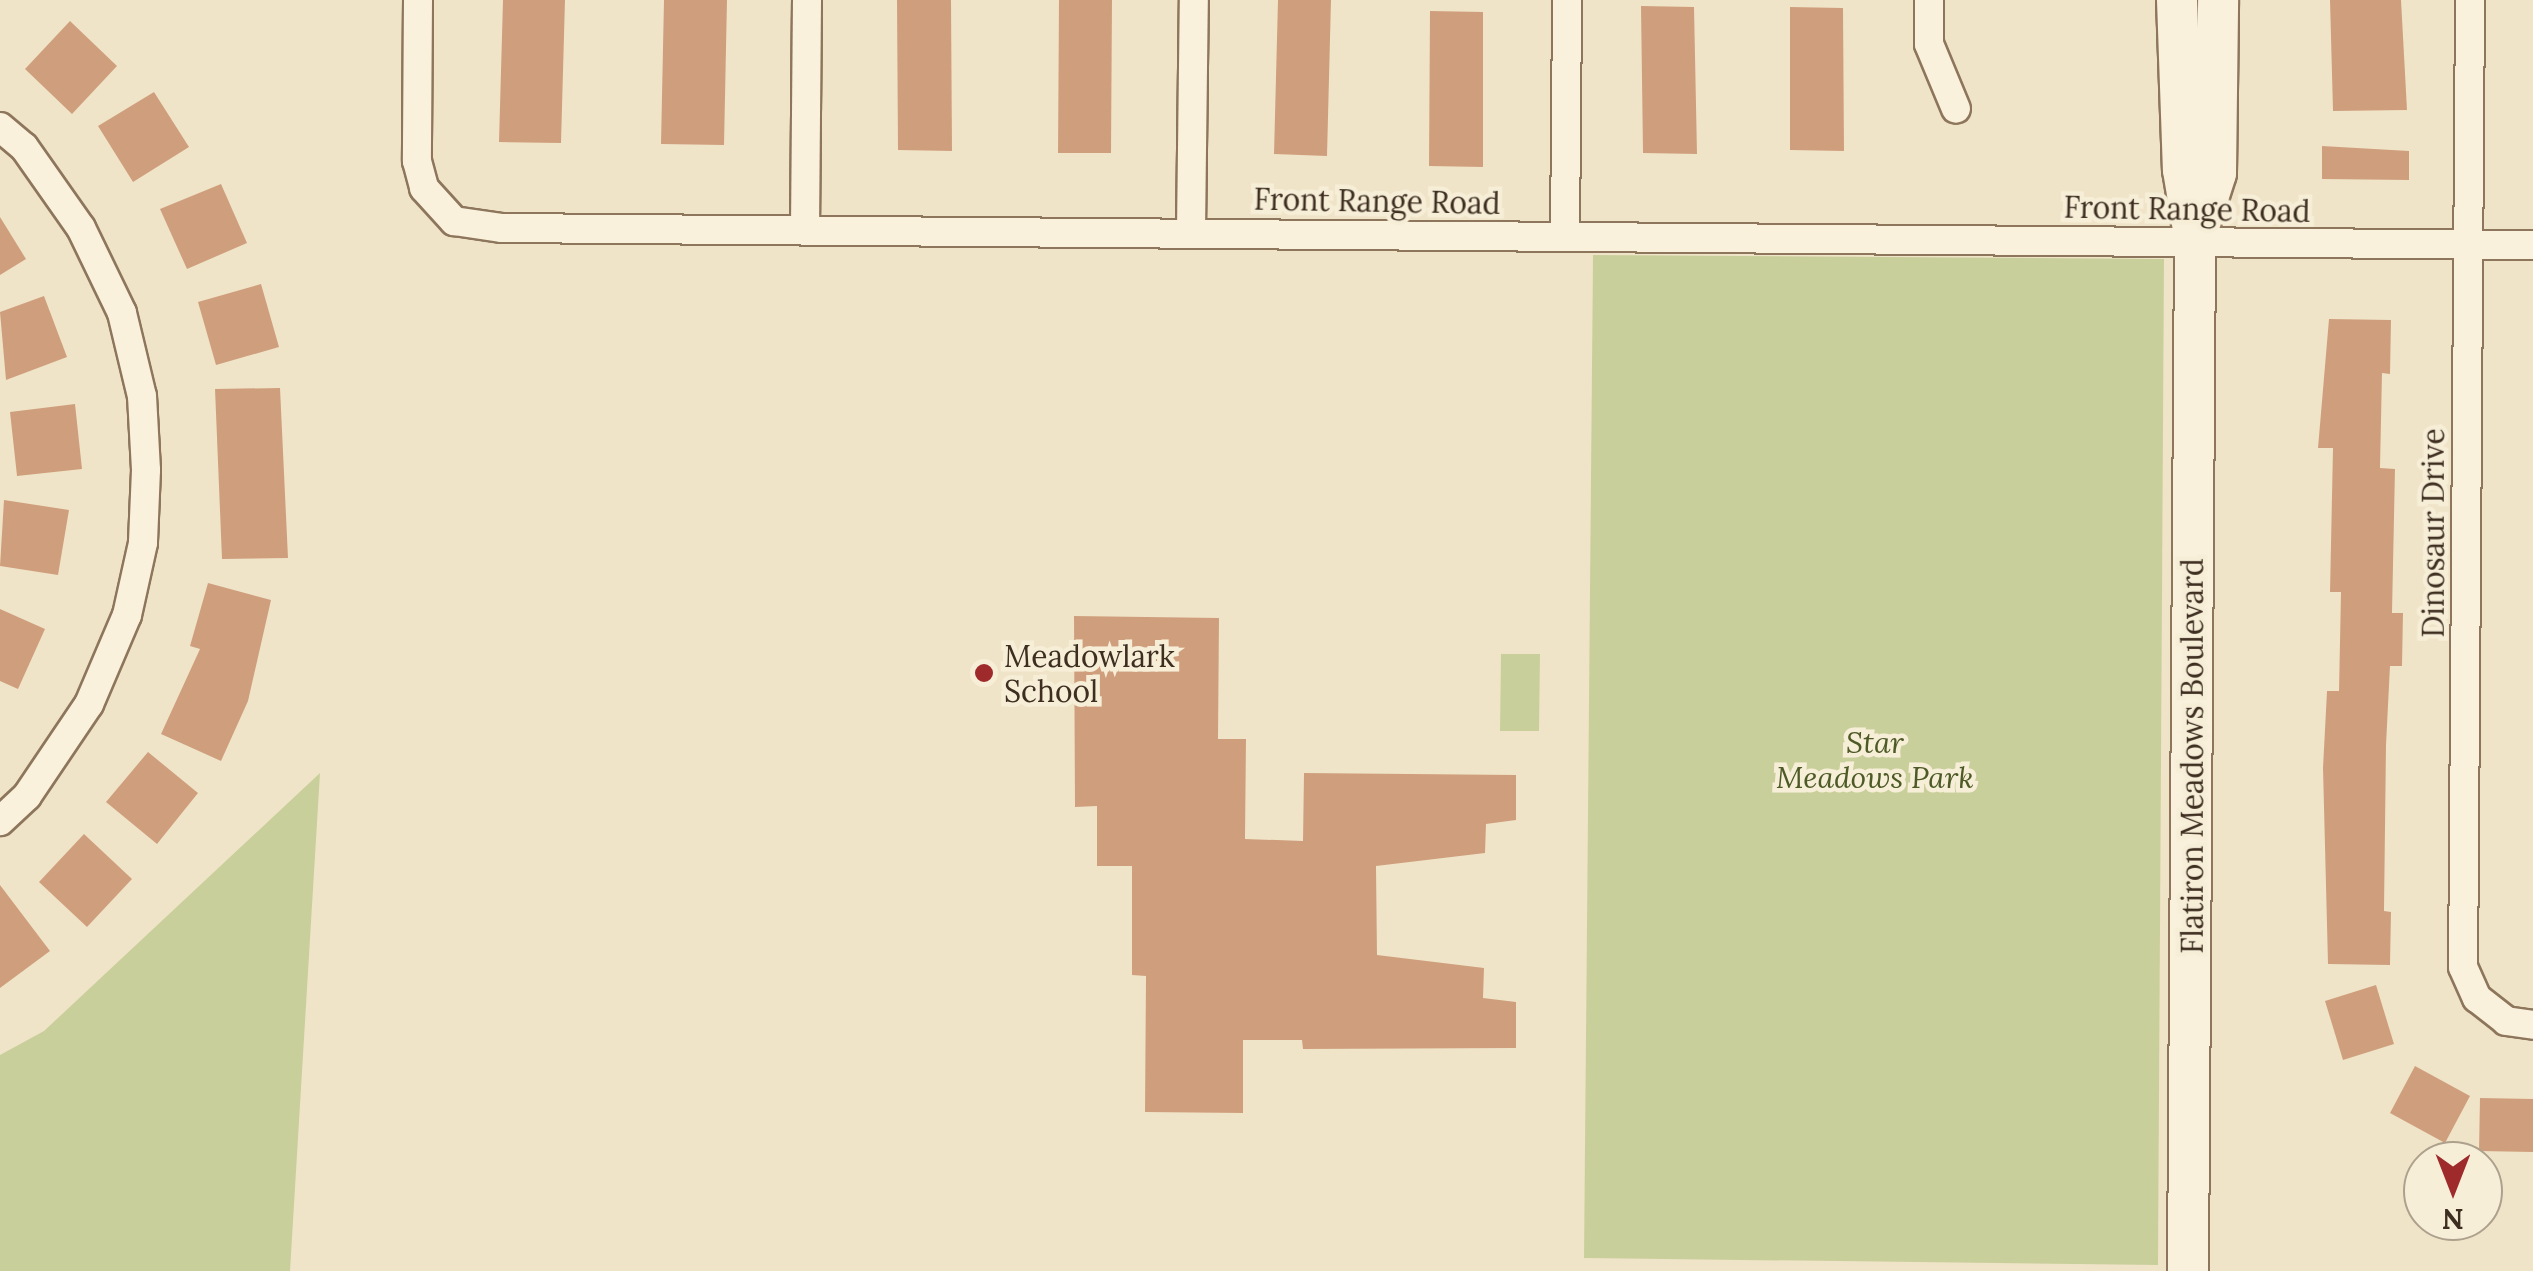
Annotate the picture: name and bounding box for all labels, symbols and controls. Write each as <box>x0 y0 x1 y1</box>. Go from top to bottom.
street label: Front Range Road <box>1253 181 1501 221</box>
street label: Front Range Road <box>2063 189 2311 229</box>
street label: Dinosaur Drive <box>2415 428 2451 638</box>
street label: Flatiron Meadows Boulevard <box>2174 558 2210 954</box>
place label: Meadowlark School <box>1004 638 1175 708</box>
marker: Meadowlark School <box>973 662 995 684</box>
park label: Star Meadows Park <box>1776 724 1974 794</box>
north arrow <box>2403 1141 2503 1241</box>
text: N <box>2442 1201 2464 1237</box>

